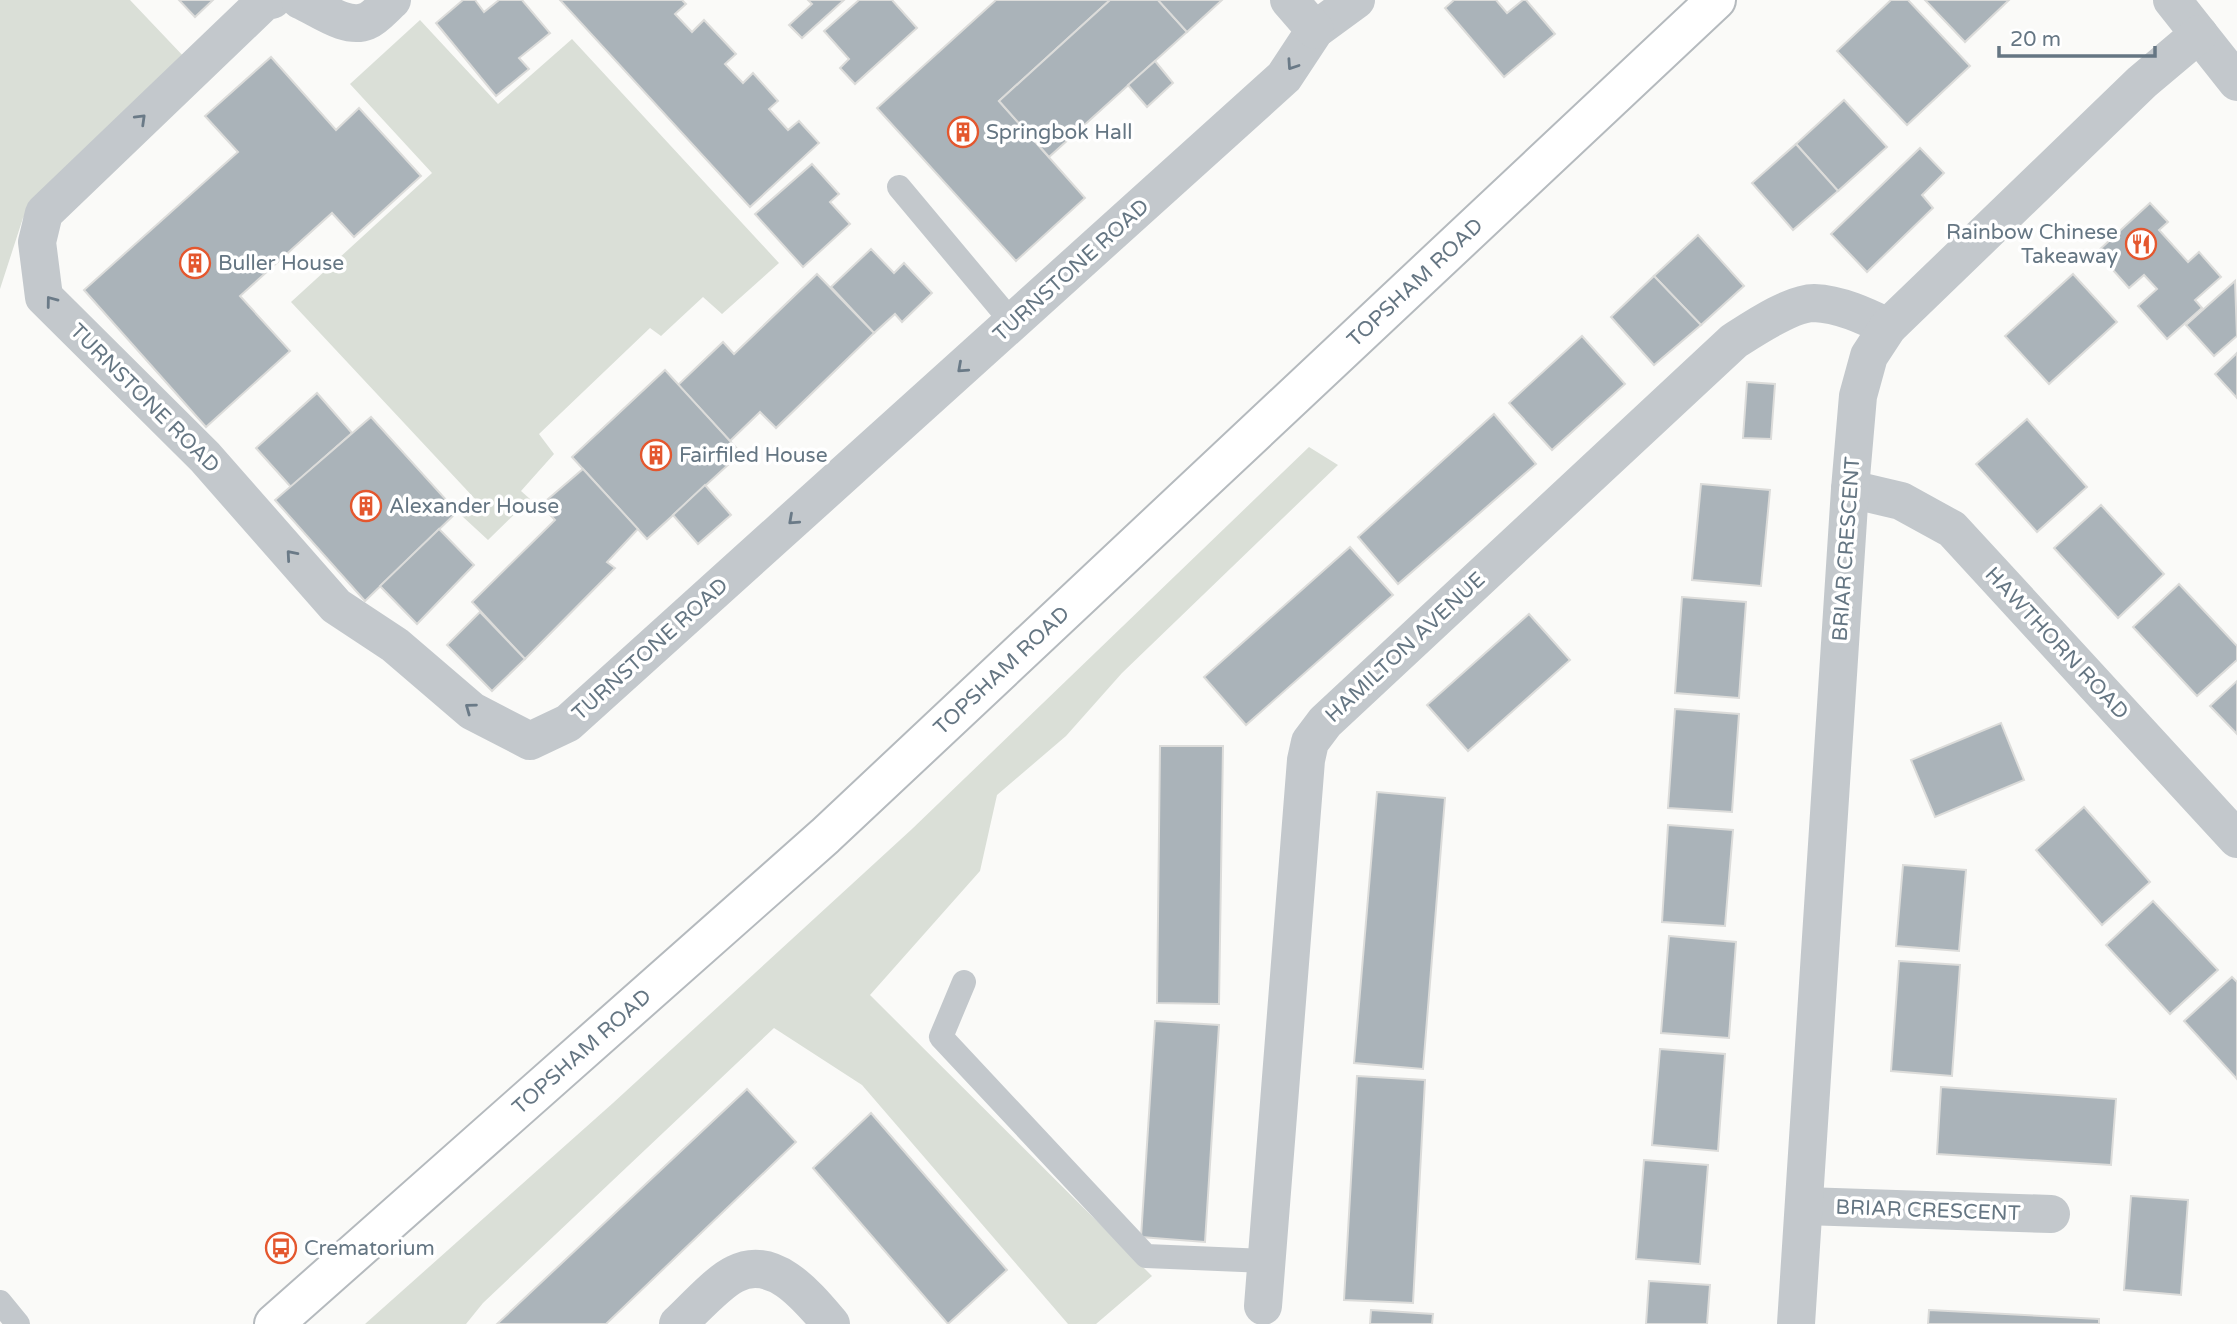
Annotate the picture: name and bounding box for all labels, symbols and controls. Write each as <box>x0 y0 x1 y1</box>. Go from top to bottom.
scale bar <box>1999 14 2155 58</box>
text: 20 m <box>2010 27 2061 52</box>
one-way arrow <box>1287 57 1300 70</box>
one-way arrow <box>133 115 146 128</box>
building icon: Springbok Hall <box>946 115 980 149</box>
place label: Springbok Hall <box>986 120 1132 145</box>
street label: TURNSTONE ROAD <box>988 194 1154 347</box>
street label: TOPSHAM ROAD <box>1342 213 1488 352</box>
place label: Rainbow Chinese Takeaway <box>1946 220 2118 269</box>
restaurant icon: Rainbow Chinese Takeaway <box>2124 227 2158 261</box>
building icon: Buller House <box>178 246 212 280</box>
place label: Buller House <box>218 251 344 276</box>
one-way arrow <box>47 297 59 309</box>
street label: TURNSTONE ROAD <box>65 318 225 478</box>
one-way arrow <box>957 360 970 372</box>
building icon: Fairfiled House <box>639 438 673 472</box>
place label: Fairfiled House <box>679 443 828 468</box>
street label: BRIAR CRESCENT <box>1828 456 1865 642</box>
building icon: Alexander House <box>349 489 383 523</box>
place label: Alexander House <box>389 494 559 519</box>
one-way arrow <box>788 512 801 524</box>
one-way arrow <box>287 550 299 563</box>
street label: HAWTHORN ROAD <box>1980 562 2134 725</box>
street label: HAMILTON AVENUE <box>1320 567 1490 728</box>
street label: TURNSTONE ROAD <box>567 573 733 726</box>
street label: TOPSHAM ROAD <box>929 601 1075 740</box>
one-way arrow <box>465 704 478 716</box>
street label: TOPSHAM ROAD <box>508 984 657 1120</box>
street label: BRIAR CRESCENT <box>1835 1195 2021 1226</box>
bus stop icon: Crematorium <box>264 1231 298 1265</box>
place label: Crematorium <box>304 1236 435 1261</box>

